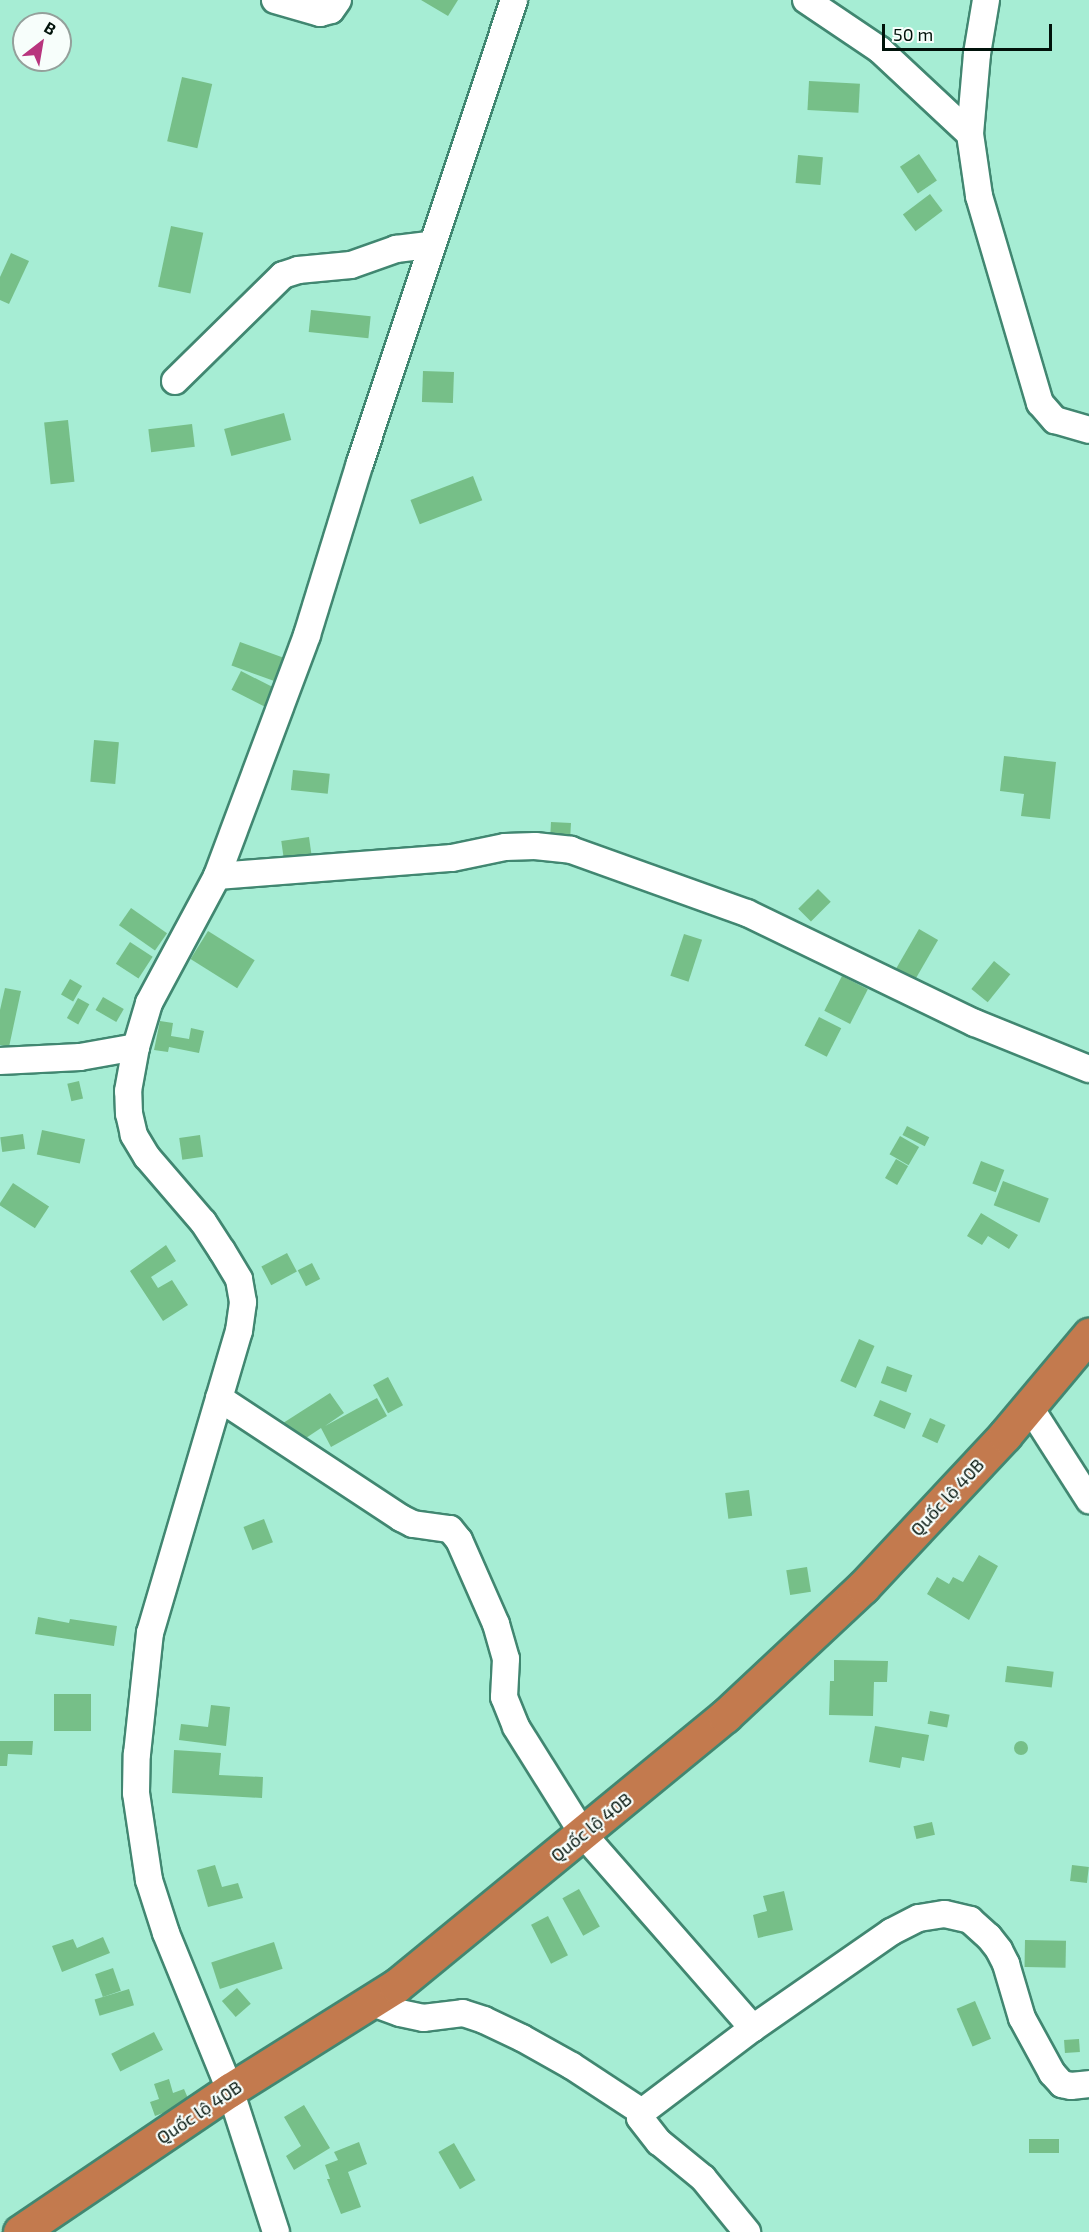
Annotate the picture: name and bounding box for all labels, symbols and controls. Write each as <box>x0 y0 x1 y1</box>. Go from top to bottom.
north arrow <box>12 12 72 72</box>
scale bar <box>885 12 1054 50</box>
text: B <box>41 17 60 39</box>
text: 50 m <box>893 23 933 45</box>
street label: Quốc lộ 40B <box>906 1454 988 1540</box>
street label: Quốc lộ 40B <box>546 1788 636 1866</box>
street label: Quốc lộ 40B <box>152 2076 246 2148</box>

